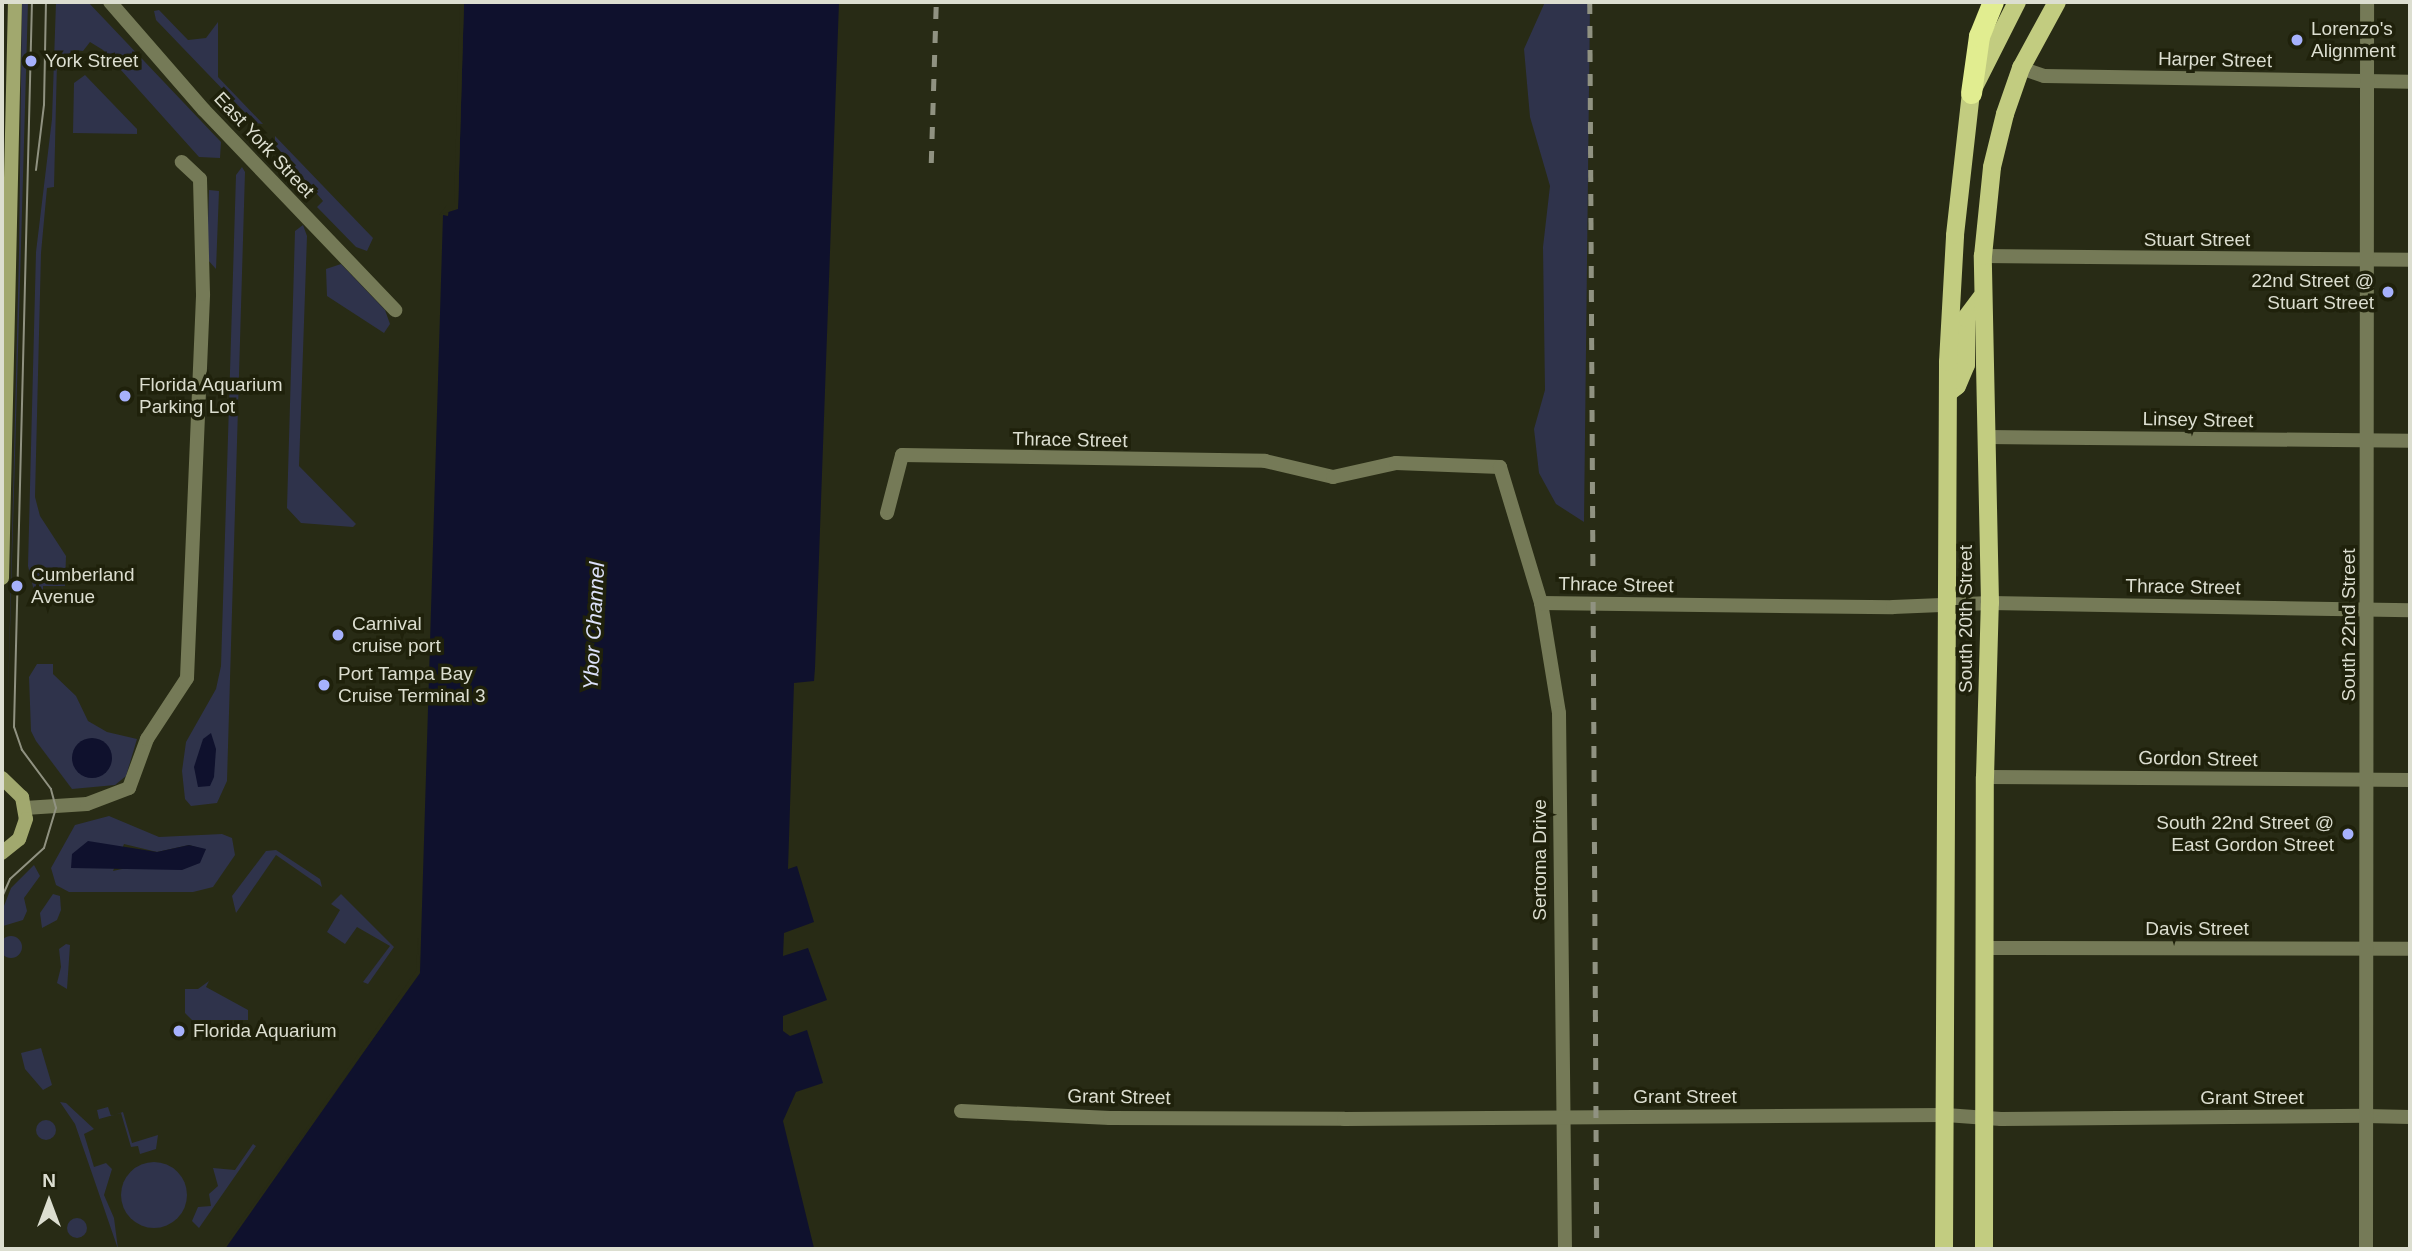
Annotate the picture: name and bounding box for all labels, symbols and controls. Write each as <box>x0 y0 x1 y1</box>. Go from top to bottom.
place label: Lorenzo's Alignment <box>2311 18 2395 62</box>
marker: Lorenzo's Alignment <box>2289 32 2305 48</box>
street label: Harper Street <box>2158 48 2272 72</box>
place label: York Street <box>45 50 138 72</box>
marker: York Street <box>23 53 39 69</box>
street label: East York Street <box>209 87 319 203</box>
street label: Stuart Street <box>2144 229 2250 251</box>
place label: 22nd Street @ Stuart Street <box>2251 270 2374 314</box>
marker: 22nd Street @ Stuart Street <box>2380 284 2396 300</box>
place label: Florida Aquarium Parking Lot <box>139 374 284 418</box>
marker: Florida Aquarium Parking Lot <box>117 388 133 404</box>
street label: Linsey Street <box>2142 408 2254 432</box>
street label: Thrace Street <box>1012 428 1128 452</box>
street label: South 20th Street <box>1955 545 1977 693</box>
street label: South 22nd Street <box>2338 548 2360 702</box>
water label: Ybor Channel <box>578 561 610 691</box>
place label: Cumberland Avenue <box>31 564 134 608</box>
street label: Thrace Street <box>1558 573 1674 597</box>
street label: Thrace Street <box>2125 575 2241 599</box>
marker: Cumberland Avenue <box>9 578 25 594</box>
place label: Carnival cruise port <box>352 613 441 657</box>
marker: Carnival cruise port <box>330 627 346 643</box>
place label: Port Tampa Bay Cruise Terminal 3 <box>338 663 486 707</box>
marker: Port Tampa Bay Cruise Terminal 3 <box>316 677 332 693</box>
street label: Gordon Street <box>2138 747 2258 771</box>
street label: Sertoma Drive <box>1529 799 1551 921</box>
place label: South 22nd Street @ East Gordon Street <box>2156 812 2334 856</box>
marker: South 22nd Street @ East Gordon Street <box>2340 826 2356 842</box>
street label: Davis Street <box>2145 918 2249 940</box>
place label: Florida Aquarium <box>193 1020 338 1042</box>
marker: Florida Aquarium <box>171 1023 187 1039</box>
street label: Grant Street <box>1067 1085 1171 1109</box>
street label: Grant Street <box>1633 1086 1737 1108</box>
street label: Grant Street <box>2200 1087 2304 1109</box>
north arrow <box>14 1167 84 1237</box>
text: N <box>42 1170 56 1191</box>

